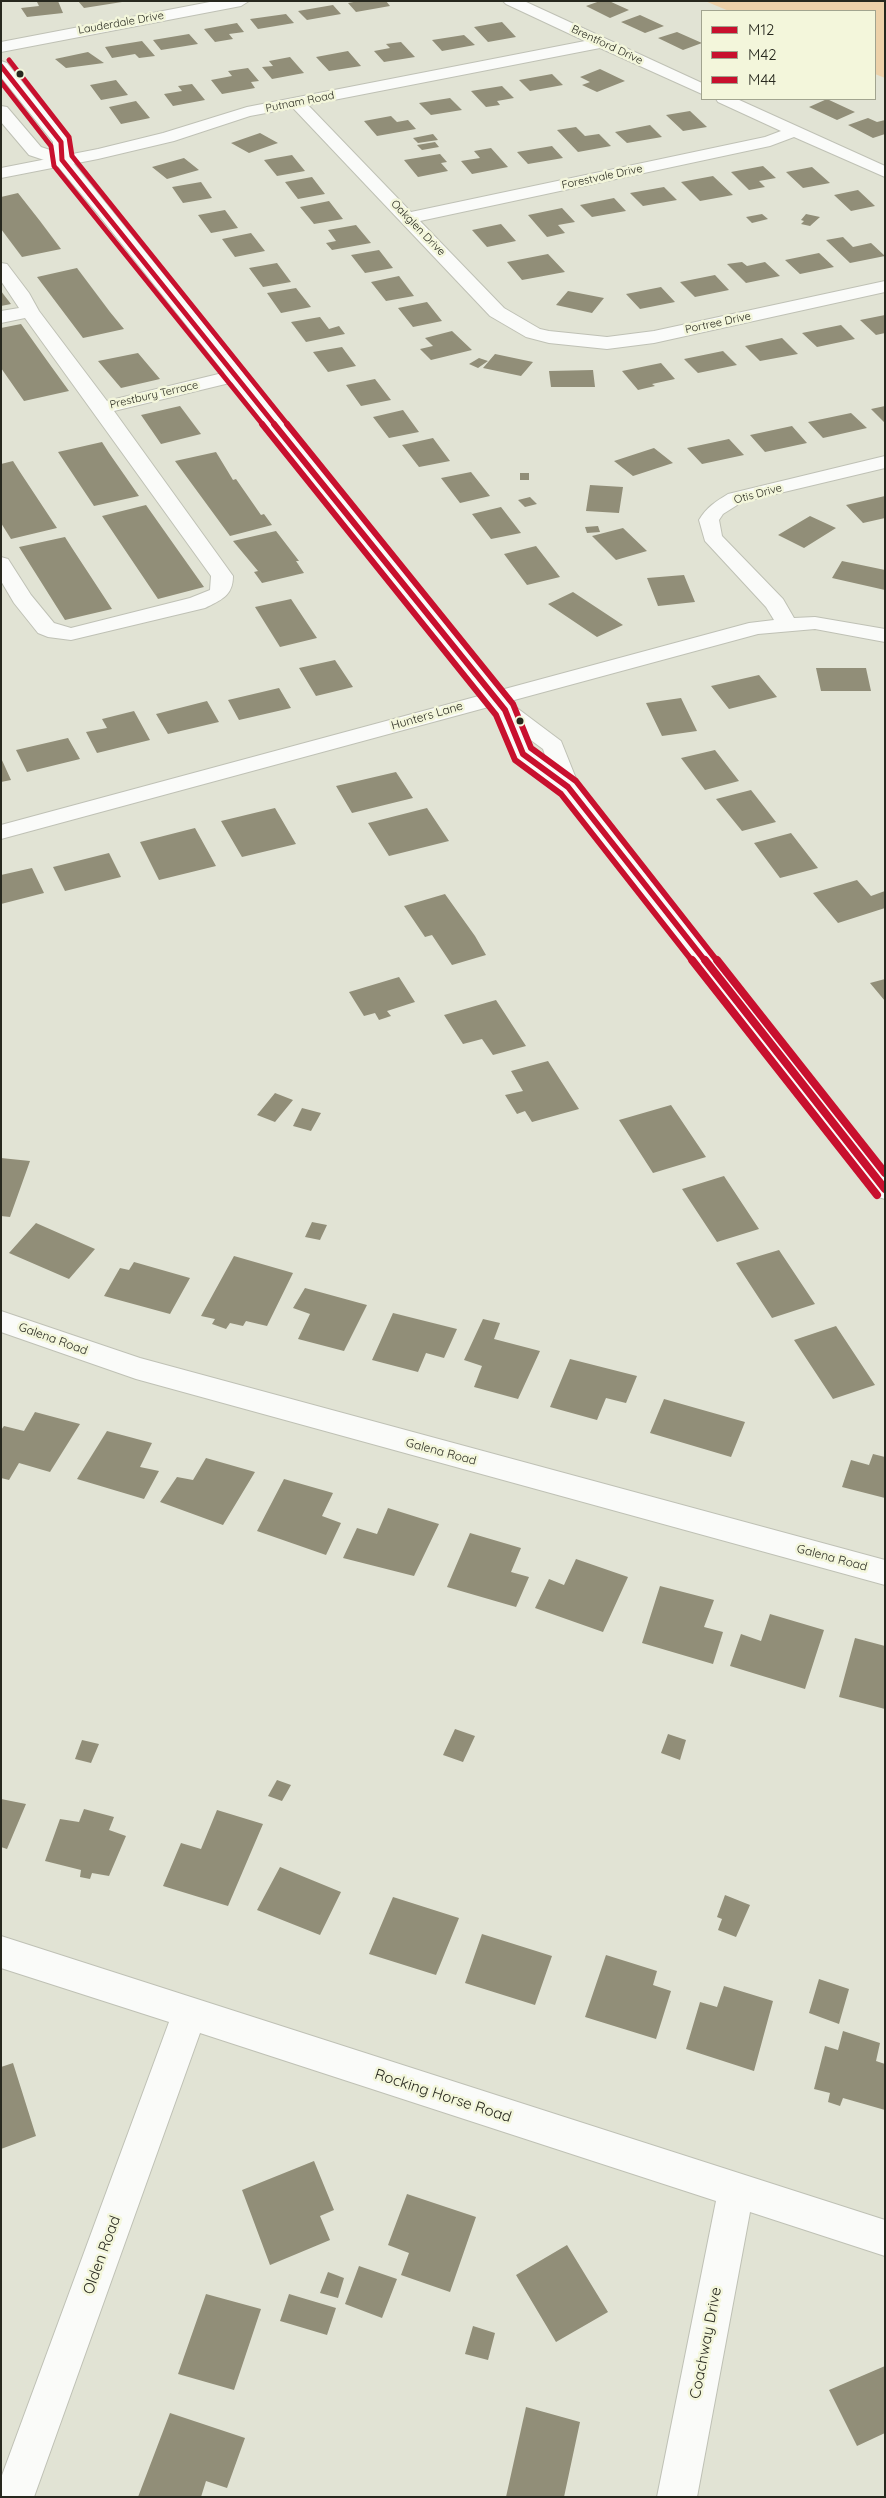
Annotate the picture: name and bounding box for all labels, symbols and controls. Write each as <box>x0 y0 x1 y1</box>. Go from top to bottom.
street label: Lauderdale Drive <box>77 9 165 37</box>
legend <box>701 10 876 100</box>
text: M12 <box>748 20 774 39</box>
street label: Brentford Drive <box>569 23 645 67</box>
text: M42 <box>748 45 777 64</box>
unlabelled marker <box>15 69 25 79</box>
text: M44 <box>748 70 776 89</box>
street label: Putnam Road <box>264 89 336 115</box>
street label: Forestvale Drive <box>560 162 644 192</box>
street label: Oakglen Drive <box>388 197 448 259</box>
street label: Portree Drive <box>684 310 752 336</box>
street label: Prestbury Terrace <box>108 378 200 412</box>
street label: Otis Drive <box>733 481 783 507</box>
street label: Hunters Lane <box>389 699 465 733</box>
unlabelled marker <box>515 716 525 726</box>
street label: Galena Road <box>16 1320 90 1358</box>
street label: Galena Road <box>404 1436 478 1468</box>
street label: Galena Road <box>795 1542 869 1574</box>
street label: Rocking Horse Road <box>372 2065 514 2127</box>
street label: Olden Road <box>79 2213 125 2297</box>
street label: Coachway Drive <box>686 2286 726 2400</box>

